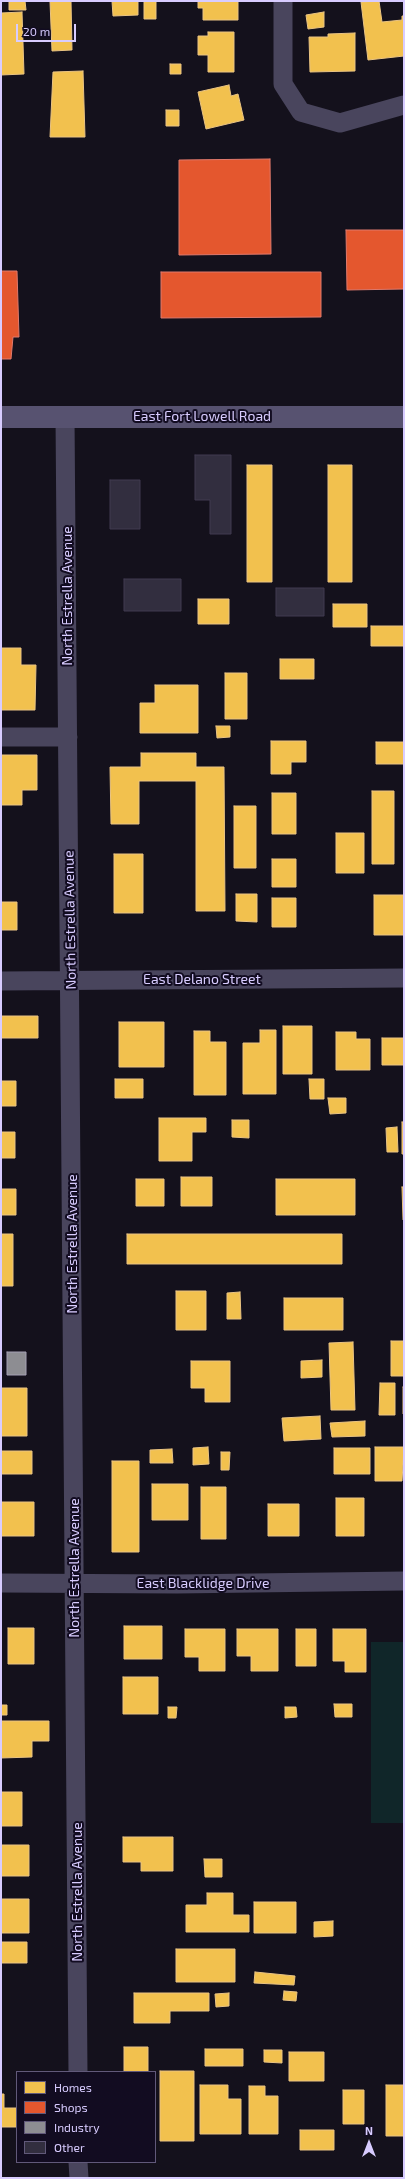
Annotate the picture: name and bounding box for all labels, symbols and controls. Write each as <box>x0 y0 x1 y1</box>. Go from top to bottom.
scale bar <box>18 16 78 42</box>
text: 20 m <box>23 24 50 38</box>
street label: East Fort Lowell Road <box>133 408 271 424</box>
street label: North Estrella Avenue <box>59 526 75 666</box>
street label: North Estrella Avenue <box>60 850 80 990</box>
street label: East Delano Street <box>143 971 261 987</box>
street label: North Estrella Avenue <box>64 1174 80 1314</box>
street label: North Estrella Avenue <box>66 1498 82 1638</box>
street label: East Blacklidge Drive <box>137 1575 269 1591</box>
street label: North Estrella Avenue <box>69 1822 85 1962</box>
legend <box>16 2071 156 2163</box>
text: Homes <box>54 2080 92 2094</box>
text: Shops <box>54 2100 88 2114</box>
text: Industry <box>54 2120 100 2134</box>
north arrow <box>349 2123 389 2163</box>
text: N <box>365 2124 373 2137</box>
text: Other <box>54 2140 85 2154</box>

